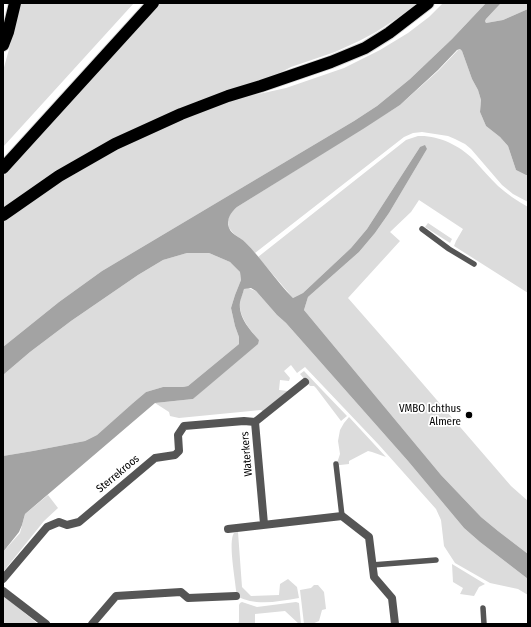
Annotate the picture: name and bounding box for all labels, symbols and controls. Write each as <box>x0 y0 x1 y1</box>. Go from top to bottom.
place label: VMBO Ichthus Almere <box>399 402 461 428</box>
marker: VMBO Ichthus Almere <box>464 410 474 420</box>
street label: Waterkers <box>238 431 256 477</box>
street label: Sterrekroos <box>94 452 142 496</box>

